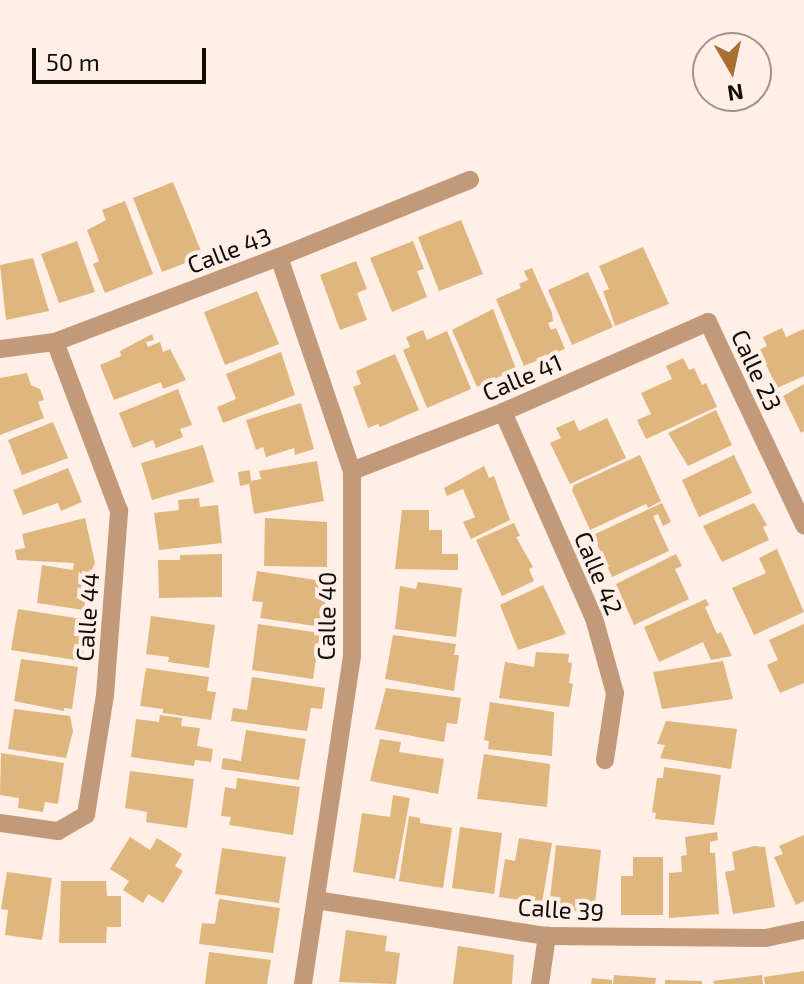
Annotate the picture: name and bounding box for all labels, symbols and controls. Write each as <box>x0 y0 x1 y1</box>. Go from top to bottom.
scale bar <box>36 32 210 82</box>
north arrow <box>692 32 772 112</box>
text: 50 m <box>46 47 100 76</box>
text: N <box>726 80 745 108</box>
street label: Calle 43 <box>183 221 275 279</box>
street label: Calle 23 <box>726 325 788 415</box>
street label: Calle 41 <box>478 347 566 407</box>
street label: Calle 42 <box>569 527 629 619</box>
street label: Calle 40 <box>311 571 341 661</box>
street label: Calle 44 <box>70 572 104 662</box>
street label: Calle 39 <box>517 892 605 926</box>

